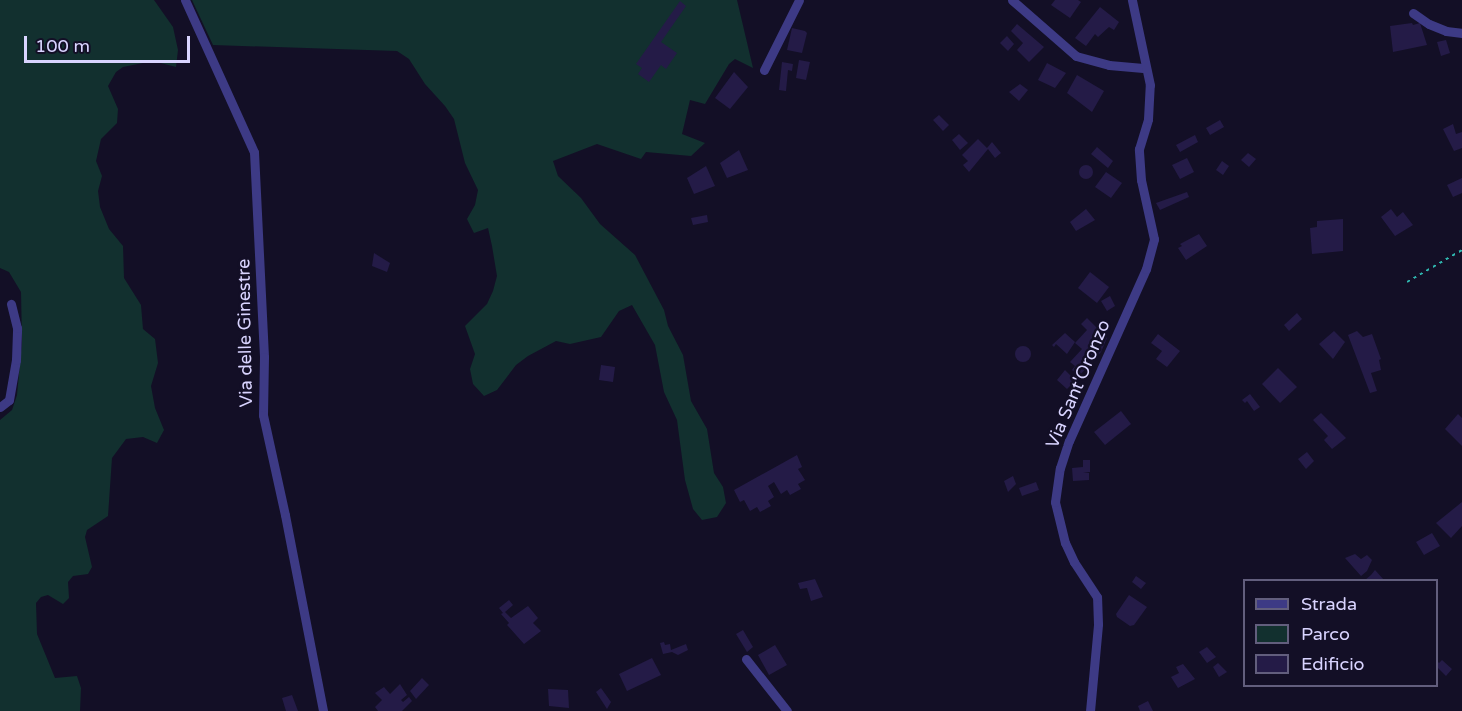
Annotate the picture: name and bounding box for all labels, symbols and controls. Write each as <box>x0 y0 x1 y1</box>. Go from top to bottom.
scale bar <box>27 24 194 62</box>
text: 100 m <box>35 35 90 57</box>
street label: Via delle Ginestre <box>233 259 257 407</box>
street label: Via Sant'Oronzo <box>1041 317 1115 451</box>
legend <box>1243 579 1438 687</box>
text: Strada <box>1301 593 1357 615</box>
text: Parco <box>1301 623 1350 645</box>
text: Edificio <box>1301 653 1365 675</box>

